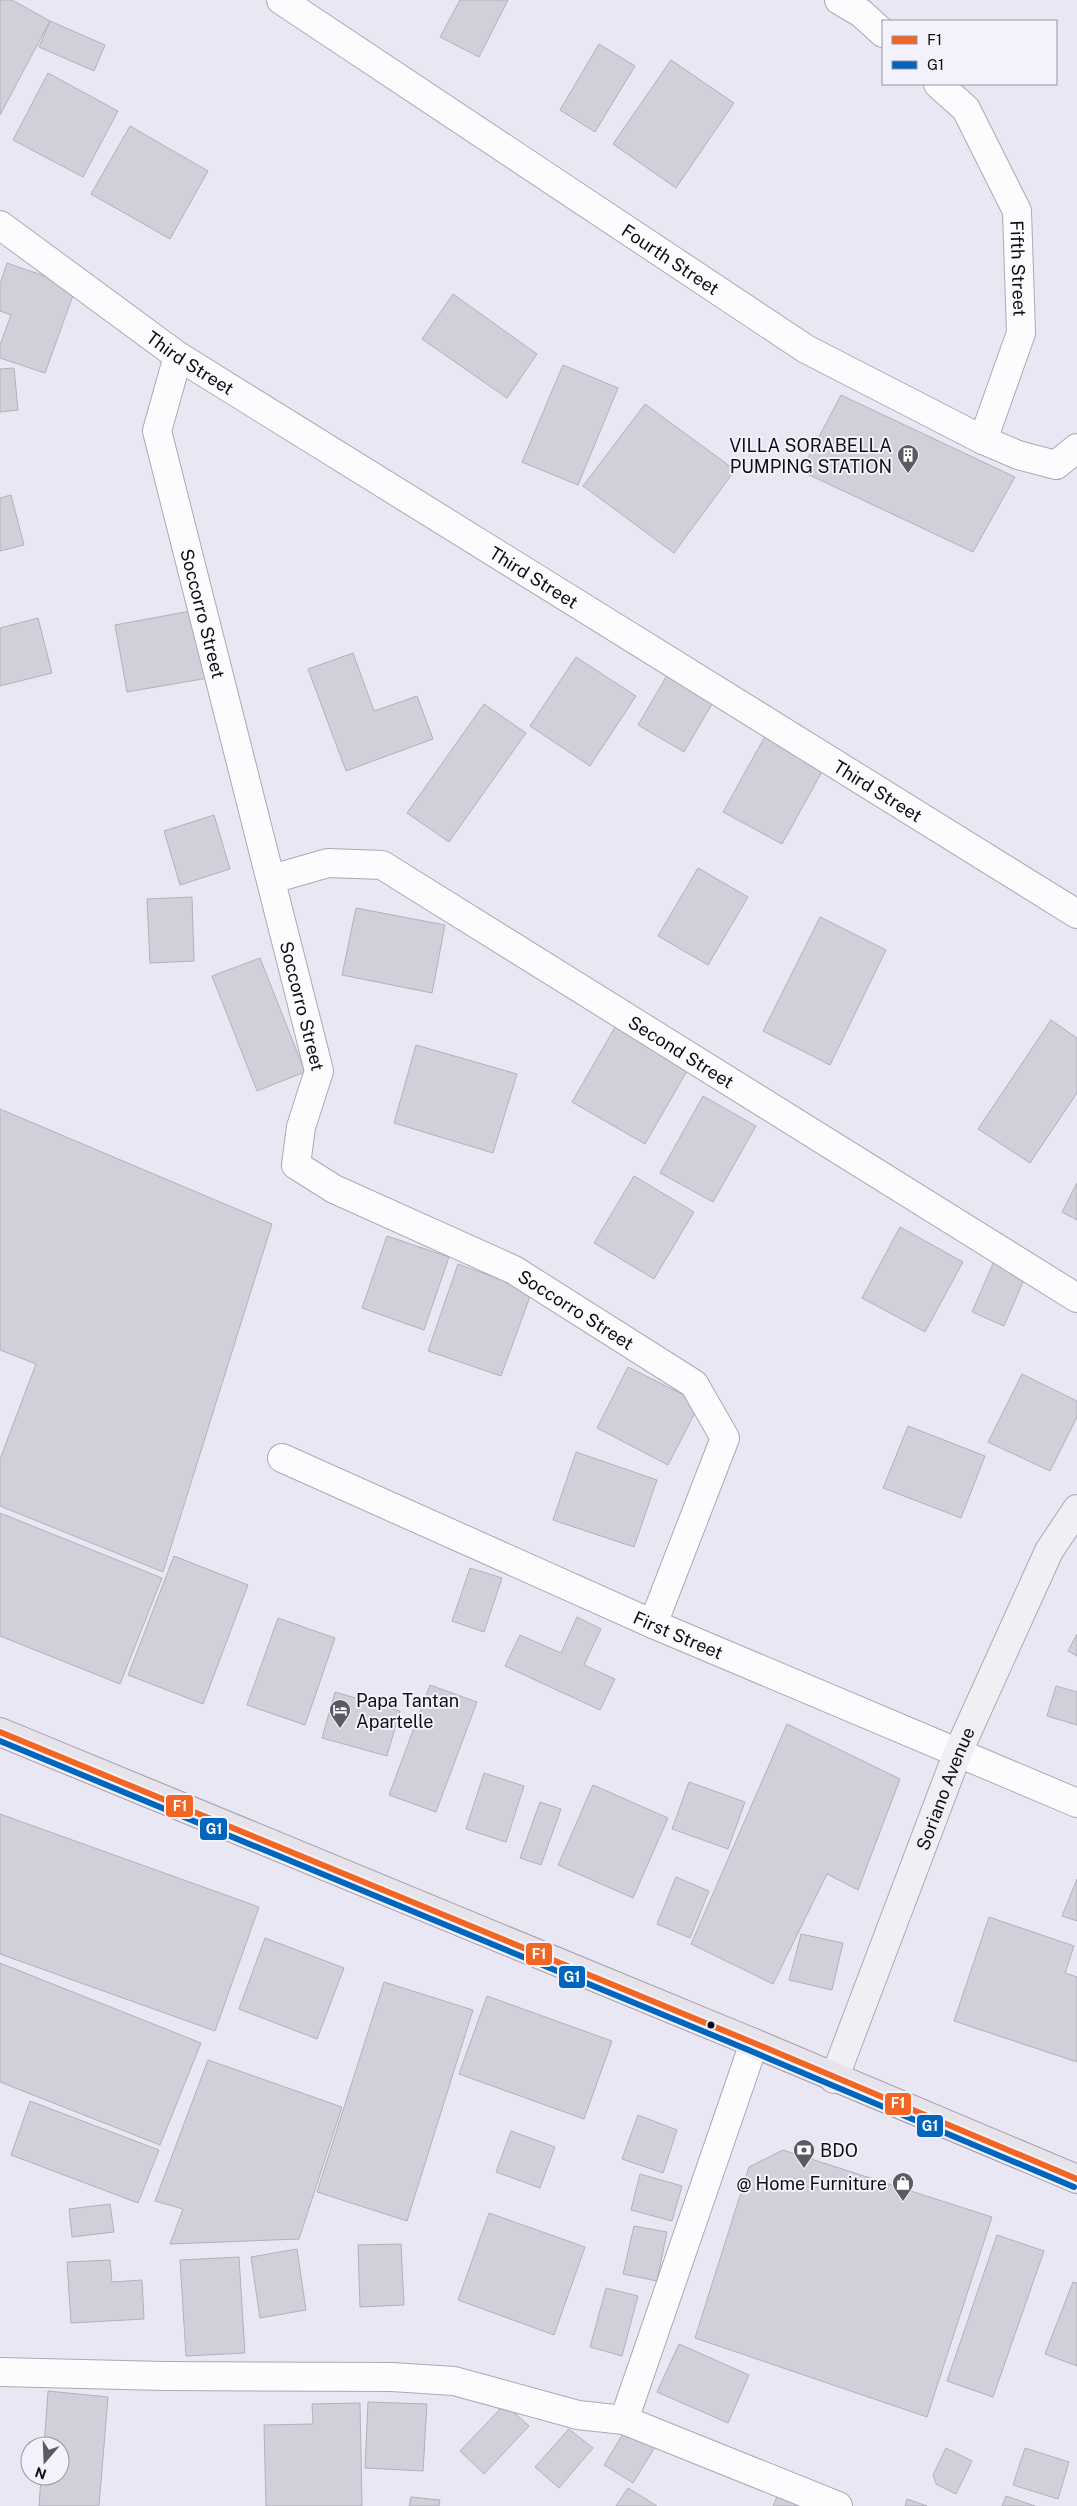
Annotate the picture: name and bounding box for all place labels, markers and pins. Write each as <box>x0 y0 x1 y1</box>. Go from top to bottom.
place label: VILLA SORABELLA PUMPING STATION <box>729 435 892 477</box>
building icon: VILLA SORABELLA PUMPING STATION <box>896 443 920 474</box>
place label: Papa Tantan Apartelle <box>356 1690 459 1732</box>
hotel icon: Papa Tantan Apartelle <box>328 1698 352 1729</box>
unlabelled marker <box>706 2020 716 2030</box>
bank icon: BDO <box>792 2138 816 2169</box>
place label: BDO <box>820 2140 858 2161</box>
shop icon: @ Home Furniture <box>891 2171 915 2202</box>
place label: @ Home Furniture <box>736 2173 887 2194</box>

